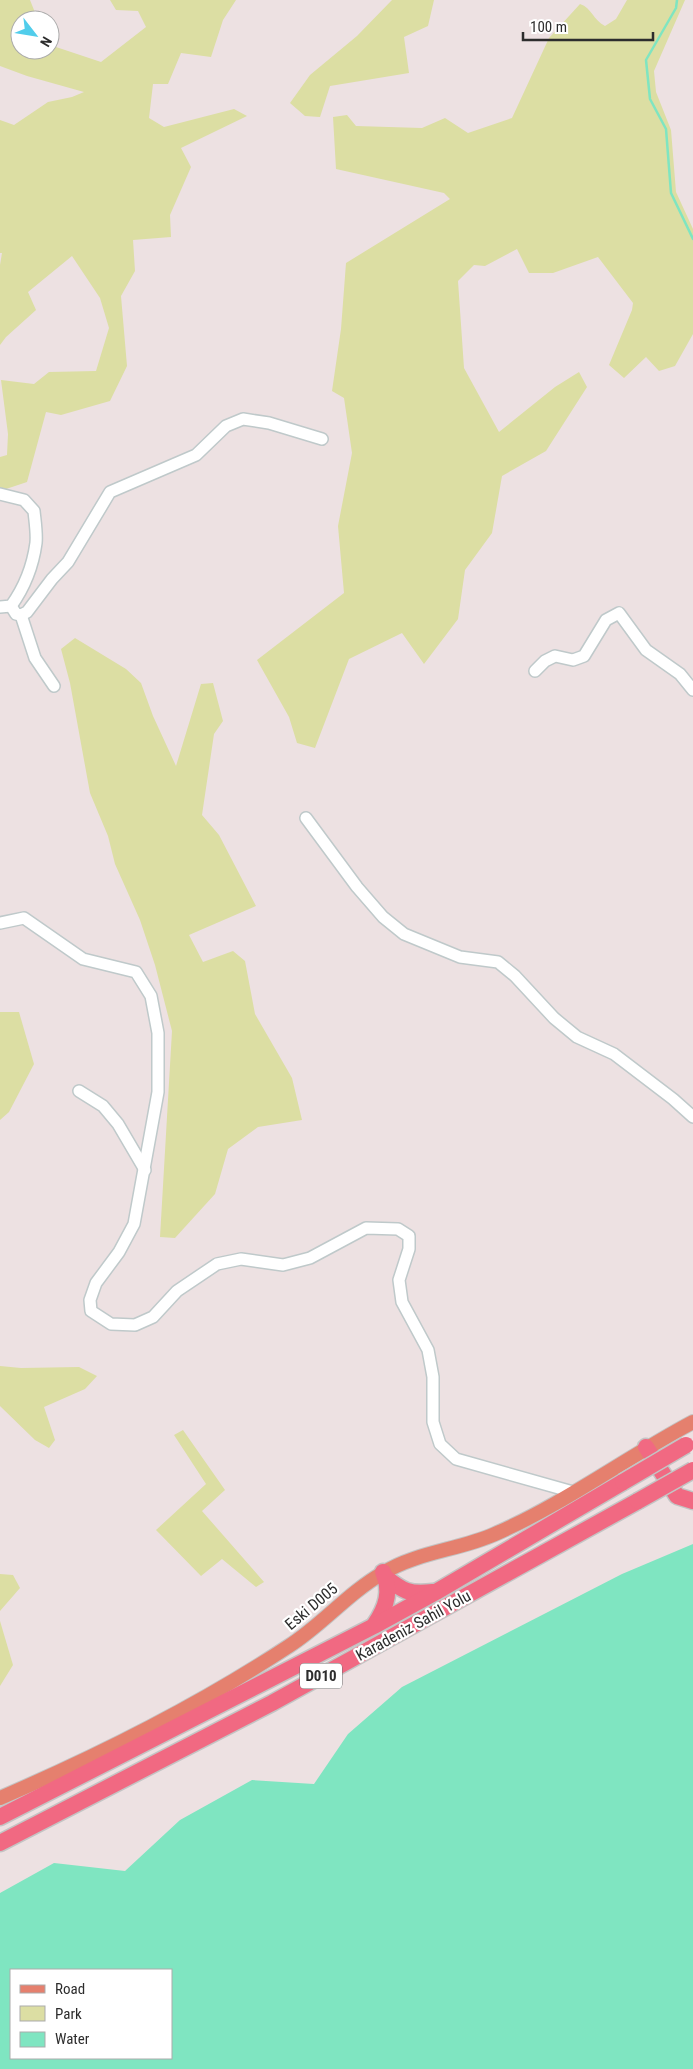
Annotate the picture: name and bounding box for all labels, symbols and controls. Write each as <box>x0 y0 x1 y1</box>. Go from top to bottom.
north arrow <box>10 10 60 60</box>
scale bar <box>523 10 653 42</box>
text: 100 m <box>530 18 567 36</box>
text: N <box>37 34 55 49</box>
street label: Eski D005 <box>281 1579 341 1634</box>
street label: Karadeniz Sahil Yolu <box>353 1586 474 1665</box>
road number: D010 <box>300 1664 342 1688</box>
legend <box>10 1969 172 2059</box>
text: Road <box>55 1980 85 1998</box>
text: Park <box>55 2005 82 2023</box>
text: Water <box>55 2030 90 2048</box>

